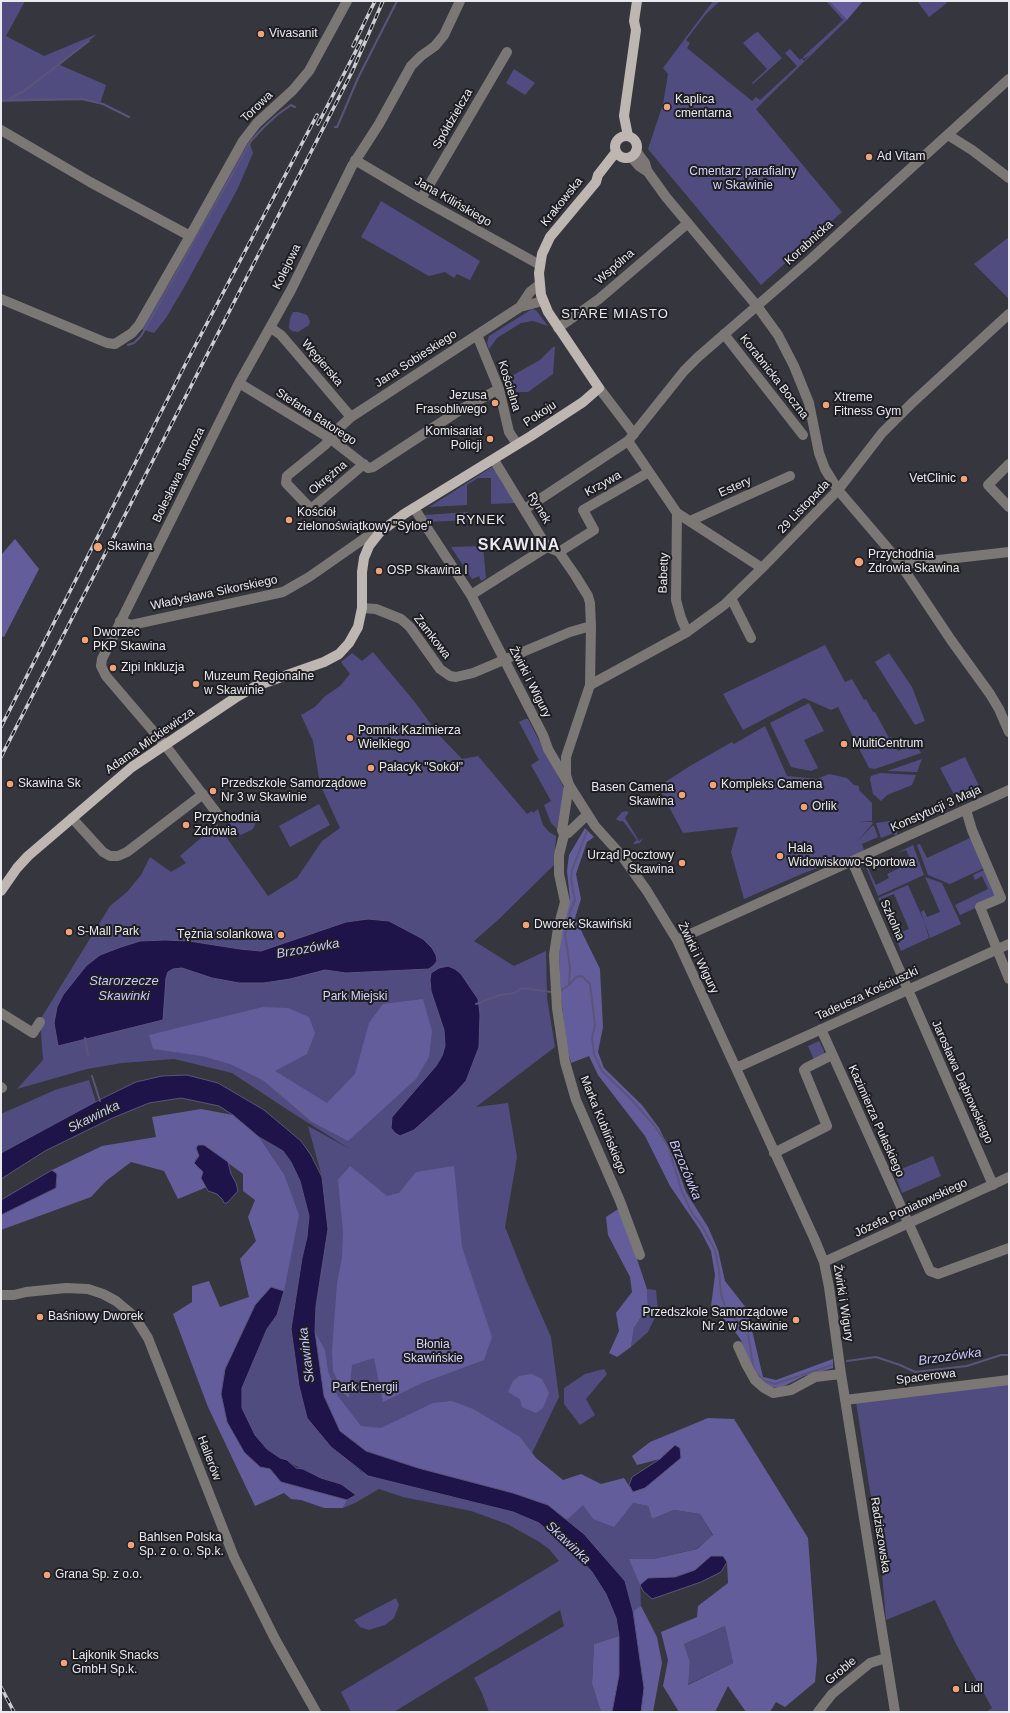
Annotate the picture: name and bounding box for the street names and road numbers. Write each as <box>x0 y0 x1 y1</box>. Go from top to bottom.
street label: Spółdzielcza <box>430 86 476 152</box>
street label: Torowa <box>238 88 276 126</box>
street label: Jana Kilińskiego <box>412 174 494 230</box>
street label: Krakowska <box>538 175 586 229</box>
street label: Korabnicka <box>782 218 836 268</box>
street label: Kolejowa <box>270 242 304 292</box>
street label: Wspólna <box>593 246 637 288</box>
street label: Jana Sobieskiego <box>372 327 460 391</box>
street label: Korabnicka Boczna <box>736 332 812 422</box>
street label: Węgierska <box>298 337 346 389</box>
street label: Kościelna <box>495 359 523 413</box>
street label: Stefana Batorego <box>273 386 359 448</box>
street label: Pokoju <box>521 398 559 430</box>
street label: Bolesława Jamroza <box>150 425 208 525</box>
street label: Okrężna <box>306 458 350 498</box>
street label: Krzywa <box>582 468 624 500</box>
street label: Estery <box>717 474 753 500</box>
street label: 29 Listopada <box>775 477 833 537</box>
street label: Rynek <box>524 490 554 526</box>
street label: Babetty <box>656 552 672 594</box>
street label: Władysława Sikorskiego <box>149 573 279 613</box>
street label: Zamkowa <box>410 612 454 662</box>
street label: Żwirki i Wigury <box>506 644 554 720</box>
street label: Adama Mickiewicza <box>103 705 197 777</box>
street label: Konstytucji 3 Maja <box>889 783 983 835</box>
street label: Szkolna <box>877 898 907 942</box>
street label: Żwirki i Wigury <box>674 920 722 996</box>
street label: Tadeusza Kościuszki <box>813 964 921 1024</box>
street label: Jarosława Dąbrowskiego <box>928 1018 996 1146</box>
street label: Kazimierza Pułaskiego <box>845 1063 907 1179</box>
street label: Marka Kublińskiego <box>577 1074 629 1176</box>
street label: Józefa Poniatowskiego <box>852 1176 970 1240</box>
street label: Żwirki i Wigury <box>830 1263 856 1343</box>
street label: Spacerowa <box>895 1366 957 1388</box>
street label: Hallerów <box>194 1434 224 1482</box>
street label: Radziszowska <box>867 1496 893 1574</box>
street label: Groble <box>823 1654 859 1688</box>

